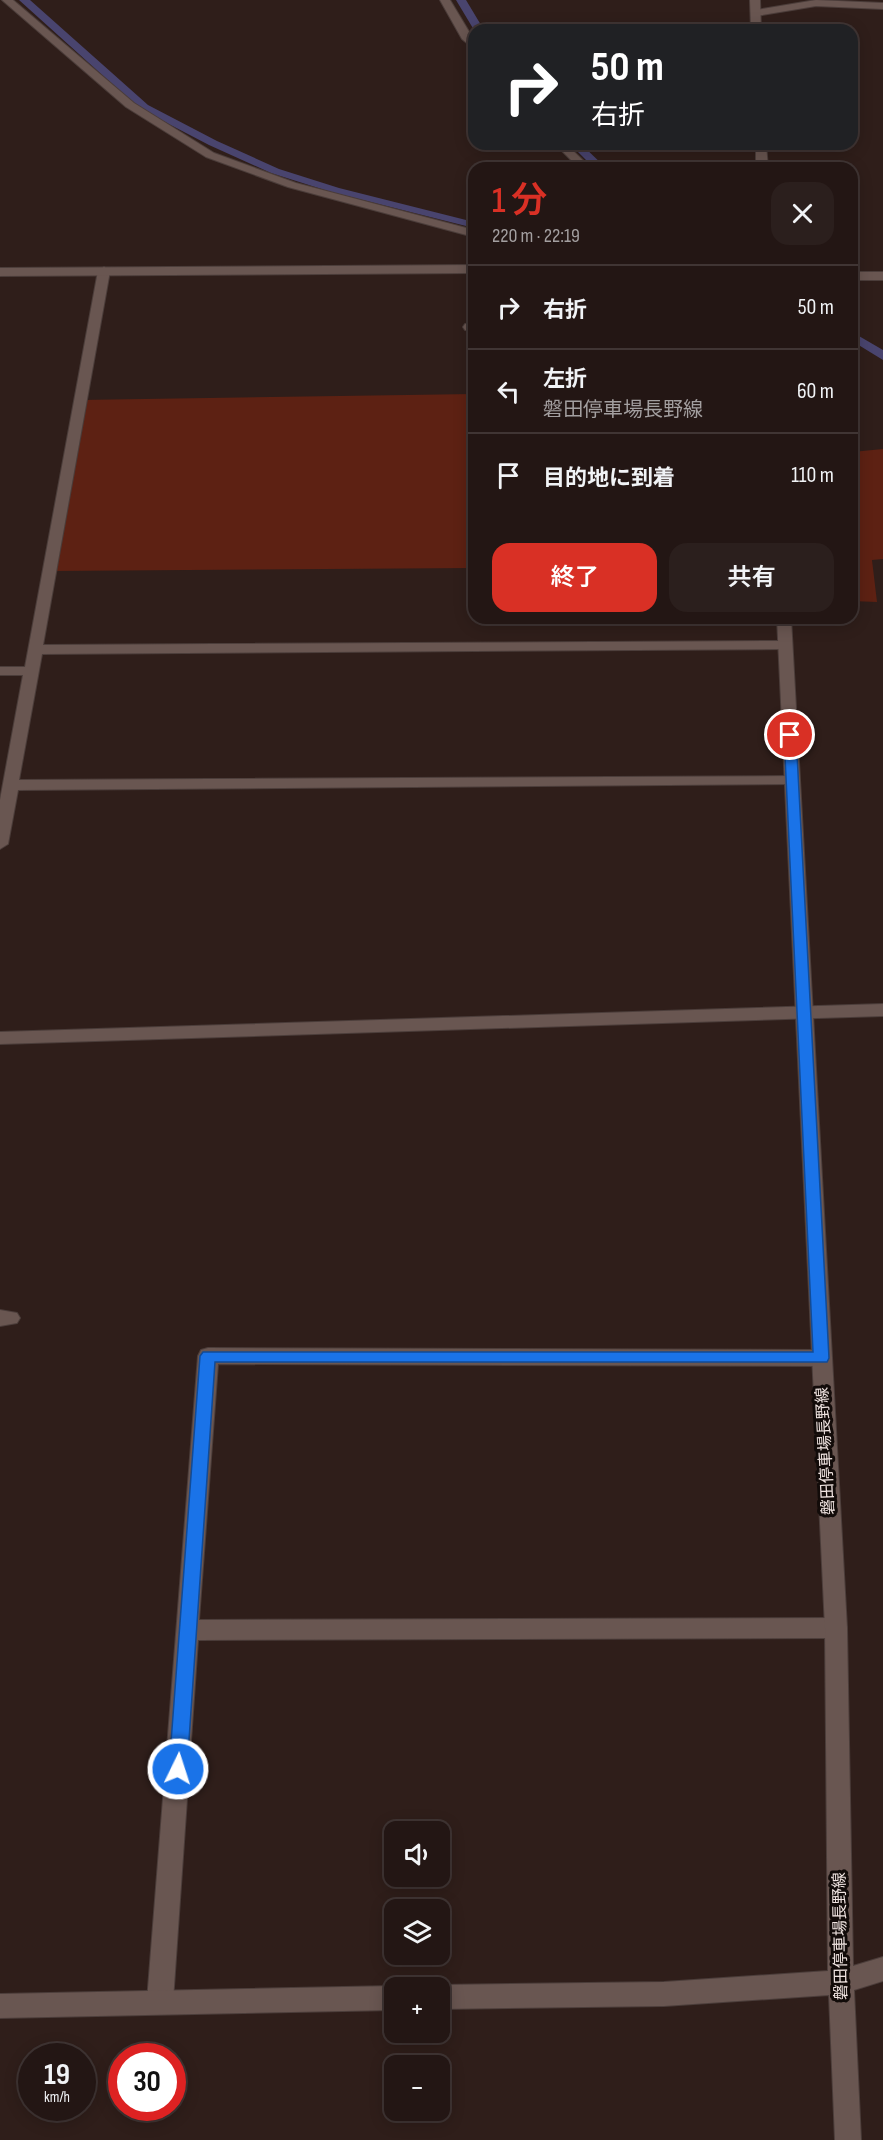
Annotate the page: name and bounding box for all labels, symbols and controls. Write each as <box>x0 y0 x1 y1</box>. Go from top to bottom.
text: 50 m <box>591 42 664 93</box>
icon: right <box>492 48 570 126</box>
text: 右折 <box>591 100 645 132</box>
text: 1 分 <box>492 180 547 223</box>
button: close <box>771 182 834 245</box>
text: 220 m · 22:19 <box>492 224 580 248</box>
icon: right <box>492 291 525 324</box>
text: 50 m <box>798 294 834 321</box>
text: 右折 <box>543 297 587 324</box>
text: 左折 <box>543 366 587 393</box>
icon: left <box>492 375 525 408</box>
text: 60 m <box>797 378 834 405</box>
text: 磐田停車場長野線 <box>543 398 703 422</box>
icon: arrive <box>492 459 525 492</box>
text: 110 m <box>791 462 834 489</box>
text: 目的地に到着 <box>543 465 675 492</box>
button: 終了 <box>492 543 657 612</box>
button: 共有 <box>669 543 834 612</box>
pin <box>764 709 815 760</box>
icon: arrive <box>773 718 806 751</box>
street label: 磐田停車場長野線 <box>813 1387 839 1515</box>
position arrow <box>146 1737 210 1801</box>
map controls <box>384 1821 450 2121</box>
button: sound <box>384 1821 450 1887</box>
street label: 磐田停車場長野線 <box>830 1872 852 2000</box>
button: layers <box>384 1899 450 1965</box>
button: + <box>384 1977 450 2043</box>
speed limit sign: 30 <box>108 2043 186 2121</box>
button: − <box>384 2055 450 2121</box>
text: 19 <box>44 2057 70 2093</box>
text: km/h <box>44 2088 70 2107</box>

